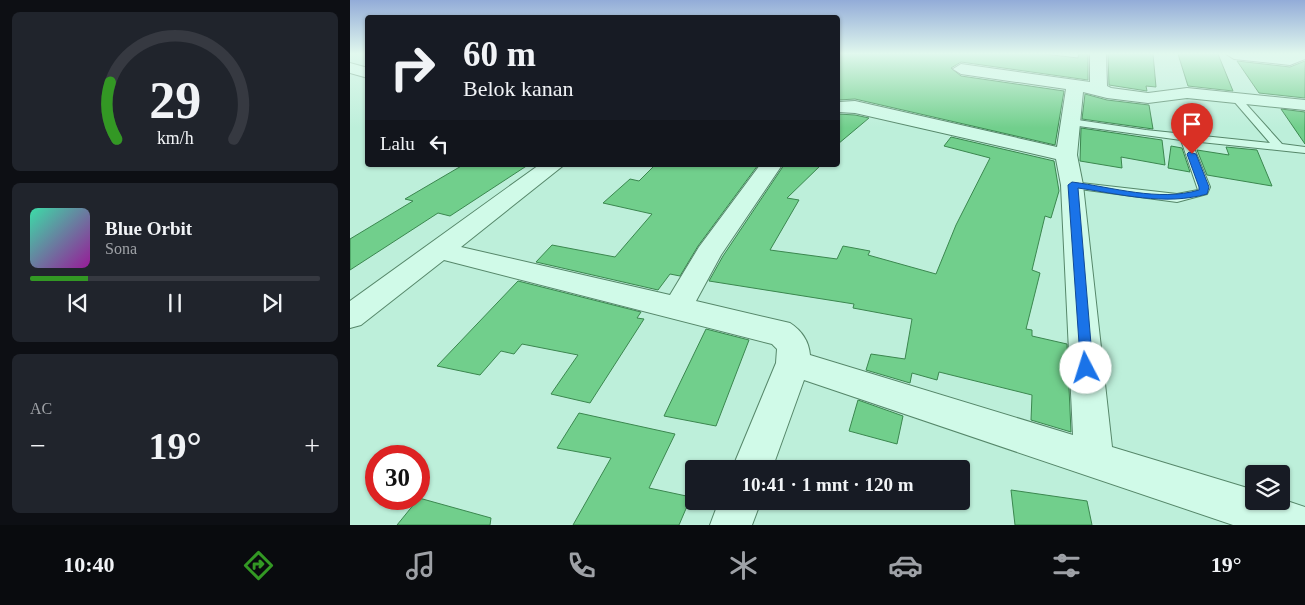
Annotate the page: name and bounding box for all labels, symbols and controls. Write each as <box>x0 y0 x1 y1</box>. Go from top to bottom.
icon: right <box>380 35 445 100</box>
text: 60 m <box>463 35 536 74</box>
text: 29 <box>149 72 201 129</box>
text: Belok kanan <box>463 76 574 101</box>
pin <box>1171 103 1213 154</box>
icon: arrive <box>1178 110 1206 138</box>
text: km/h <box>157 128 193 148</box>
icon: left <box>425 130 453 158</box>
text: Lalu <box>380 133 415 154</box>
text: Blue Orbit <box>105 218 192 239</box>
text: Sona <box>105 240 137 257</box>
icon: previous <box>64 289 92 317</box>
icon: pause <box>161 289 189 317</box>
icon: next <box>258 289 286 317</box>
position arrow <box>1059 341 1111 393</box>
text: AC <box>30 400 52 417</box>
text: 19° <box>148 425 202 467</box>
text: − <box>30 430 46 461</box>
text: + <box>304 430 320 461</box>
speed limit sign: 30 <box>365 445 430 510</box>
map controls <box>1245 465 1290 510</box>
button: layers <box>1245 465 1290 510</box>
text: 10:41 · 1 mnt · 120 m <box>741 474 914 495</box>
icon: directions <box>241 548 276 583</box>
icon: music <box>403 548 438 583</box>
icon: phone <box>564 548 599 583</box>
icon: climate <box>726 548 761 583</box>
icon: car <box>888 548 923 583</box>
icon: filters <box>1049 548 1084 583</box>
text: 10:40 <box>63 552 115 577</box>
text: 19° <box>1211 552 1242 577</box>

